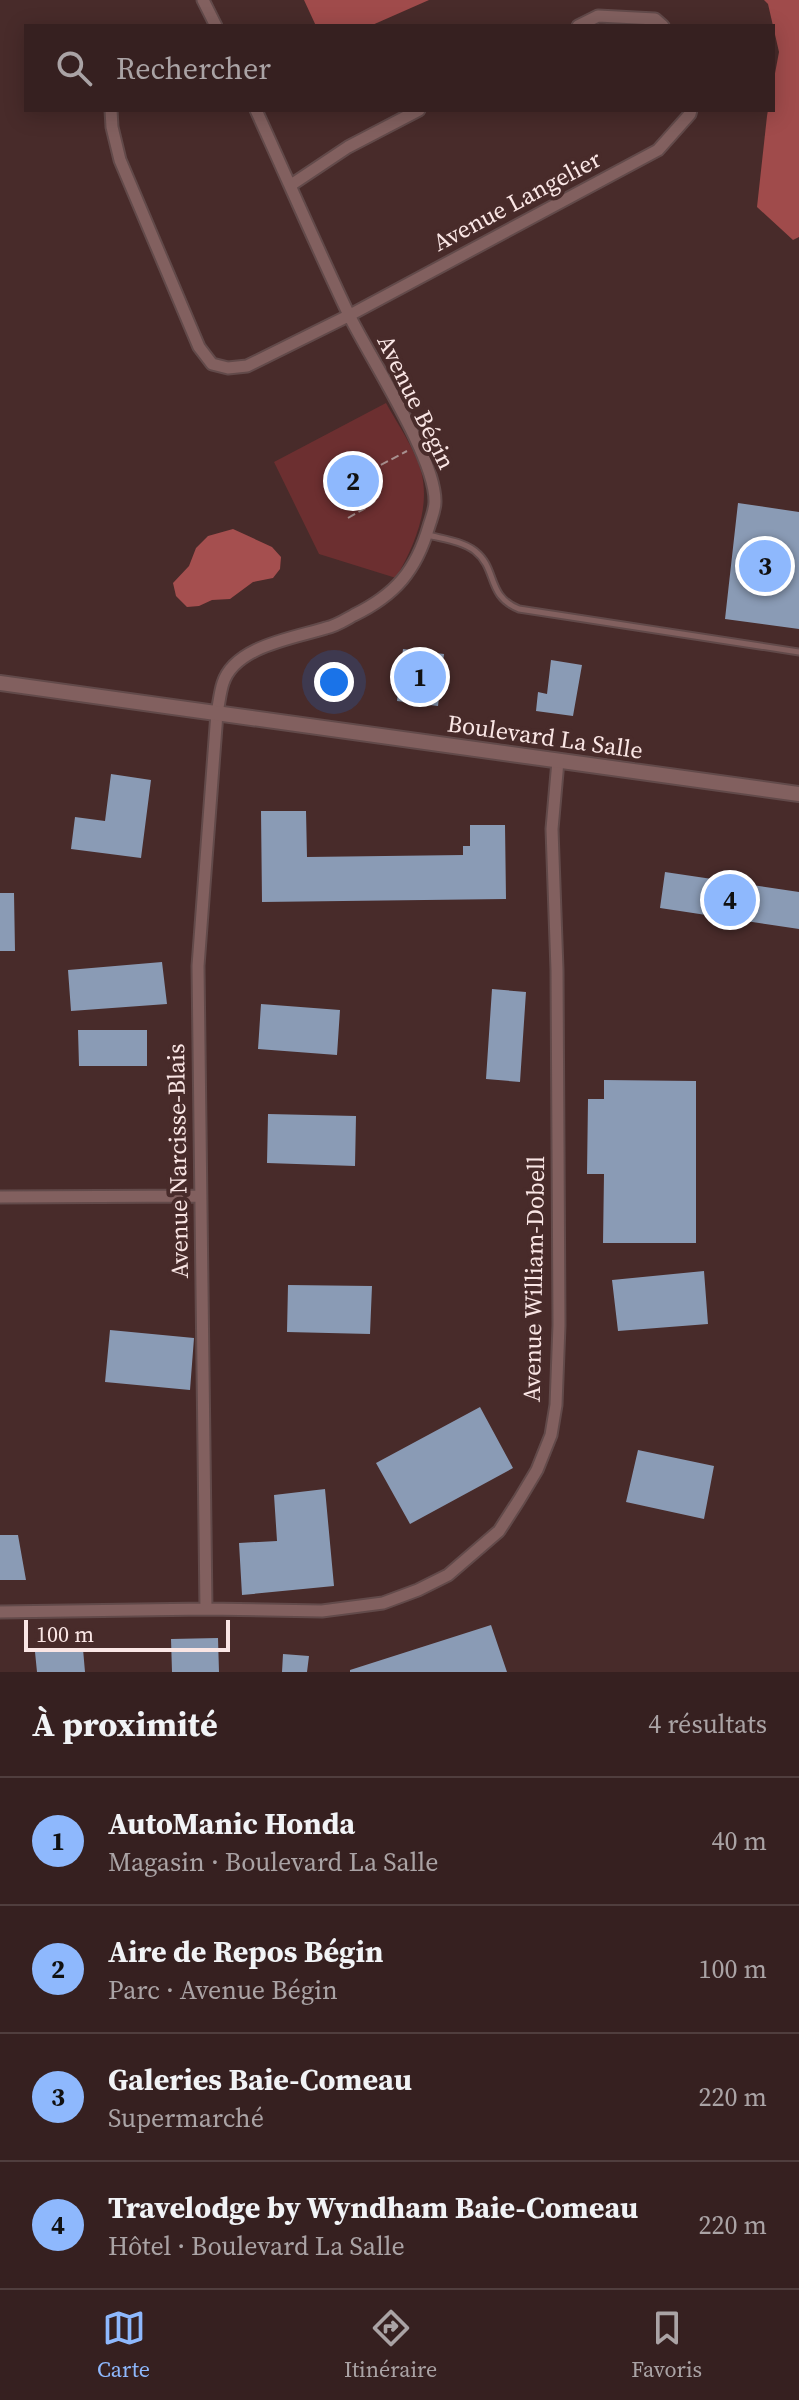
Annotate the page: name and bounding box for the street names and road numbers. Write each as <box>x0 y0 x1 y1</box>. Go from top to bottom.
street label: Avenue Langelier <box>427 142 607 259</box>
street label: Avenue Bégin <box>370 329 463 475</box>
street label: Boulevard La Salle <box>445 706 645 767</box>
street label: Avenue Narcisse-Blais <box>159 1043 196 1279</box>
street label: Avenue William-Dobell <box>515 1156 552 1402</box>

